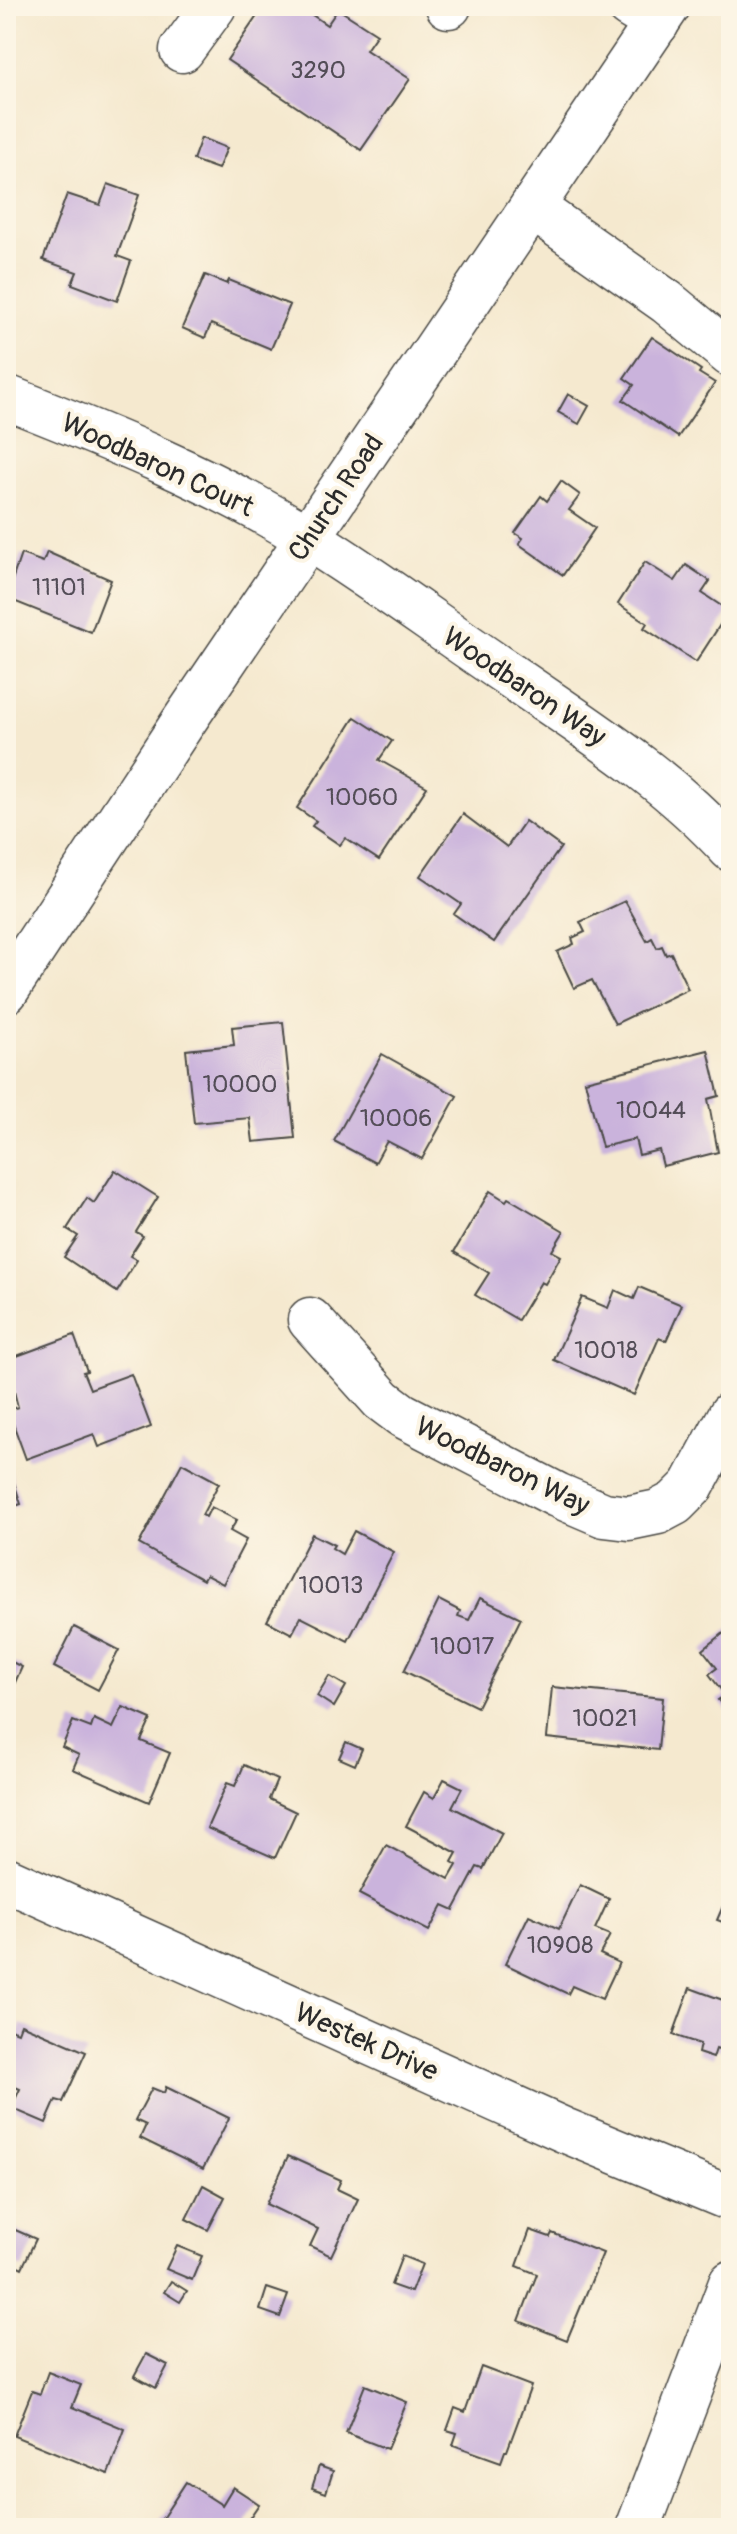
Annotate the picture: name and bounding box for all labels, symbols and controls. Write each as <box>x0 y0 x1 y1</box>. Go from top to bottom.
house number: 3290 <box>290 56 346 85</box>
street label: Woodbaron Court <box>56 405 260 526</box>
street label: Church Road <box>281 428 392 568</box>
house number: 11101 <box>32 573 86 602</box>
street label: Woodbaron Way <box>436 620 613 755</box>
house number: 10060 <box>326 783 398 812</box>
house number: 10000 <box>203 1070 277 1099</box>
house number: 10044 <box>616 1096 686 1125</box>
house number: 10006 <box>360 1104 432 1133</box>
house number: 10018 <box>574 1336 638 1365</box>
street label: Woodbaron Way <box>410 1409 595 1524</box>
house number: 10013 <box>299 1571 363 1600</box>
house number: 10017 <box>430 1632 494 1661</box>
house number: 10021 <box>573 1704 637 1733</box>
house number: 10908 <box>527 1931 593 1960</box>
street label: Westek Drive <box>289 1995 444 2090</box>

